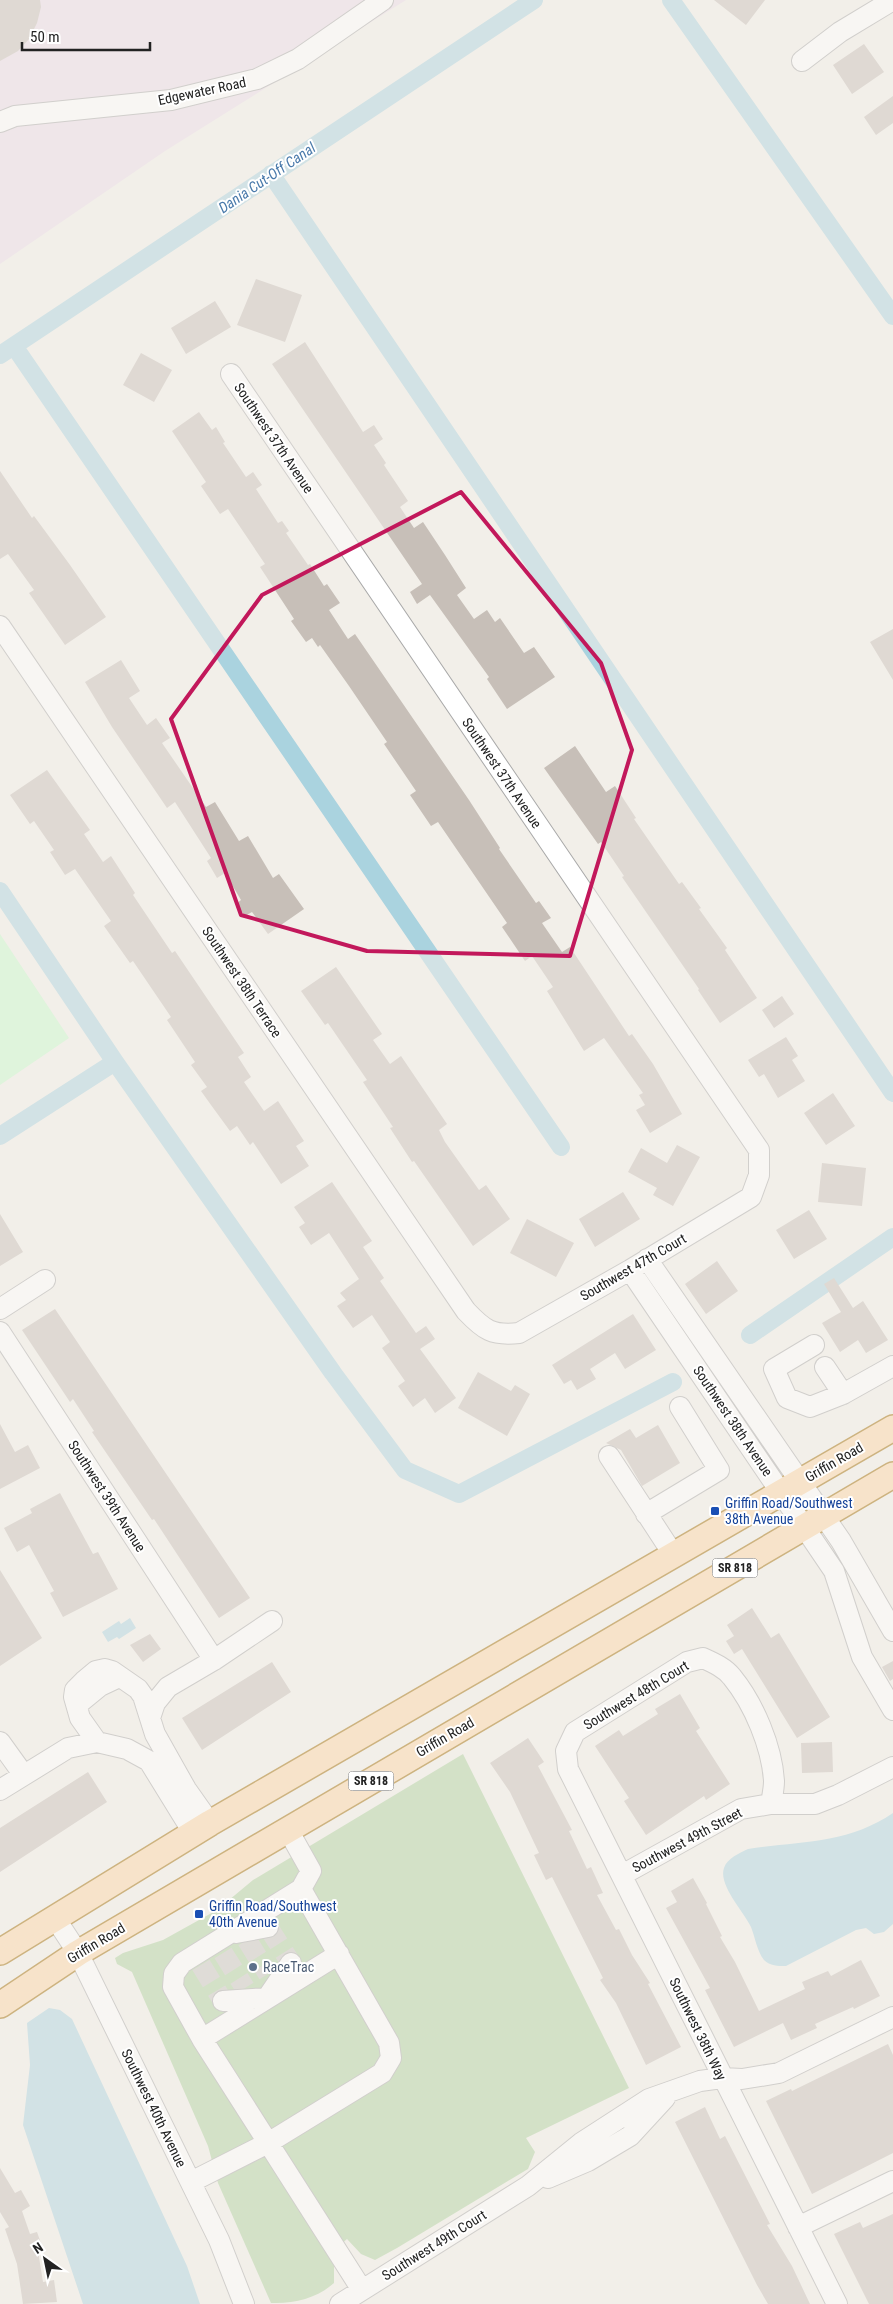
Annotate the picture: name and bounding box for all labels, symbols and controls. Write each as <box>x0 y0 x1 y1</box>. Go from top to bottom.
scale bar <box>22 20 150 52</box>
text: 50 m <box>30 28 60 46</box>
street label: Edgewater Road <box>157 74 247 108</box>
water label: Dania Cut-Off Canal <box>215 139 319 217</box>
street label: Southwest 37th Avenue <box>231 380 317 497</box>
street label: Southwest 37th Avenue <box>459 715 545 832</box>
street label: Southwest 38th Terrace <box>199 924 285 1041</box>
street label: Southwest 47th Court <box>577 1230 689 1304</box>
street label: Southwest 38th Avenue <box>690 1363 776 1480</box>
street label: Southwest 39th Avenue <box>65 1437 149 1555</box>
street label: Griffin Road <box>802 1439 866 1485</box>
place label: Griffin Road/Southwest 38th Avenue <box>725 1495 853 1527</box>
marker: Griffin Road/Southwest 38th Avenue <box>709 1505 721 1517</box>
road number: SR 818 <box>712 1559 758 1578</box>
street label: Southwest 48th Court <box>581 1657 691 1733</box>
street label: Griffin Road <box>413 1714 477 1760</box>
road number: SR 818 <box>348 1772 394 1790</box>
street label: Southwest 49th Street <box>629 1804 745 1876</box>
place label: Griffin Road/Southwest 40th Avenue <box>209 1898 337 1930</box>
marker: Griffin Road/Southwest 40th Avenue <box>193 1908 205 1920</box>
street label: Griffin Road <box>64 1920 128 1966</box>
place label: RaceTrac <box>263 1959 314 1975</box>
marker: RaceTrac <box>247 1961 259 1973</box>
street label: Southwest 38th Way <box>666 1975 730 2083</box>
street label: Southwest 40th Avenue <box>118 2046 190 2170</box>
street label: Southwest 49th Court <box>379 2206 489 2284</box>
north arrow <box>20 2234 70 2284</box>
text: N <box>30 2239 46 2257</box>

